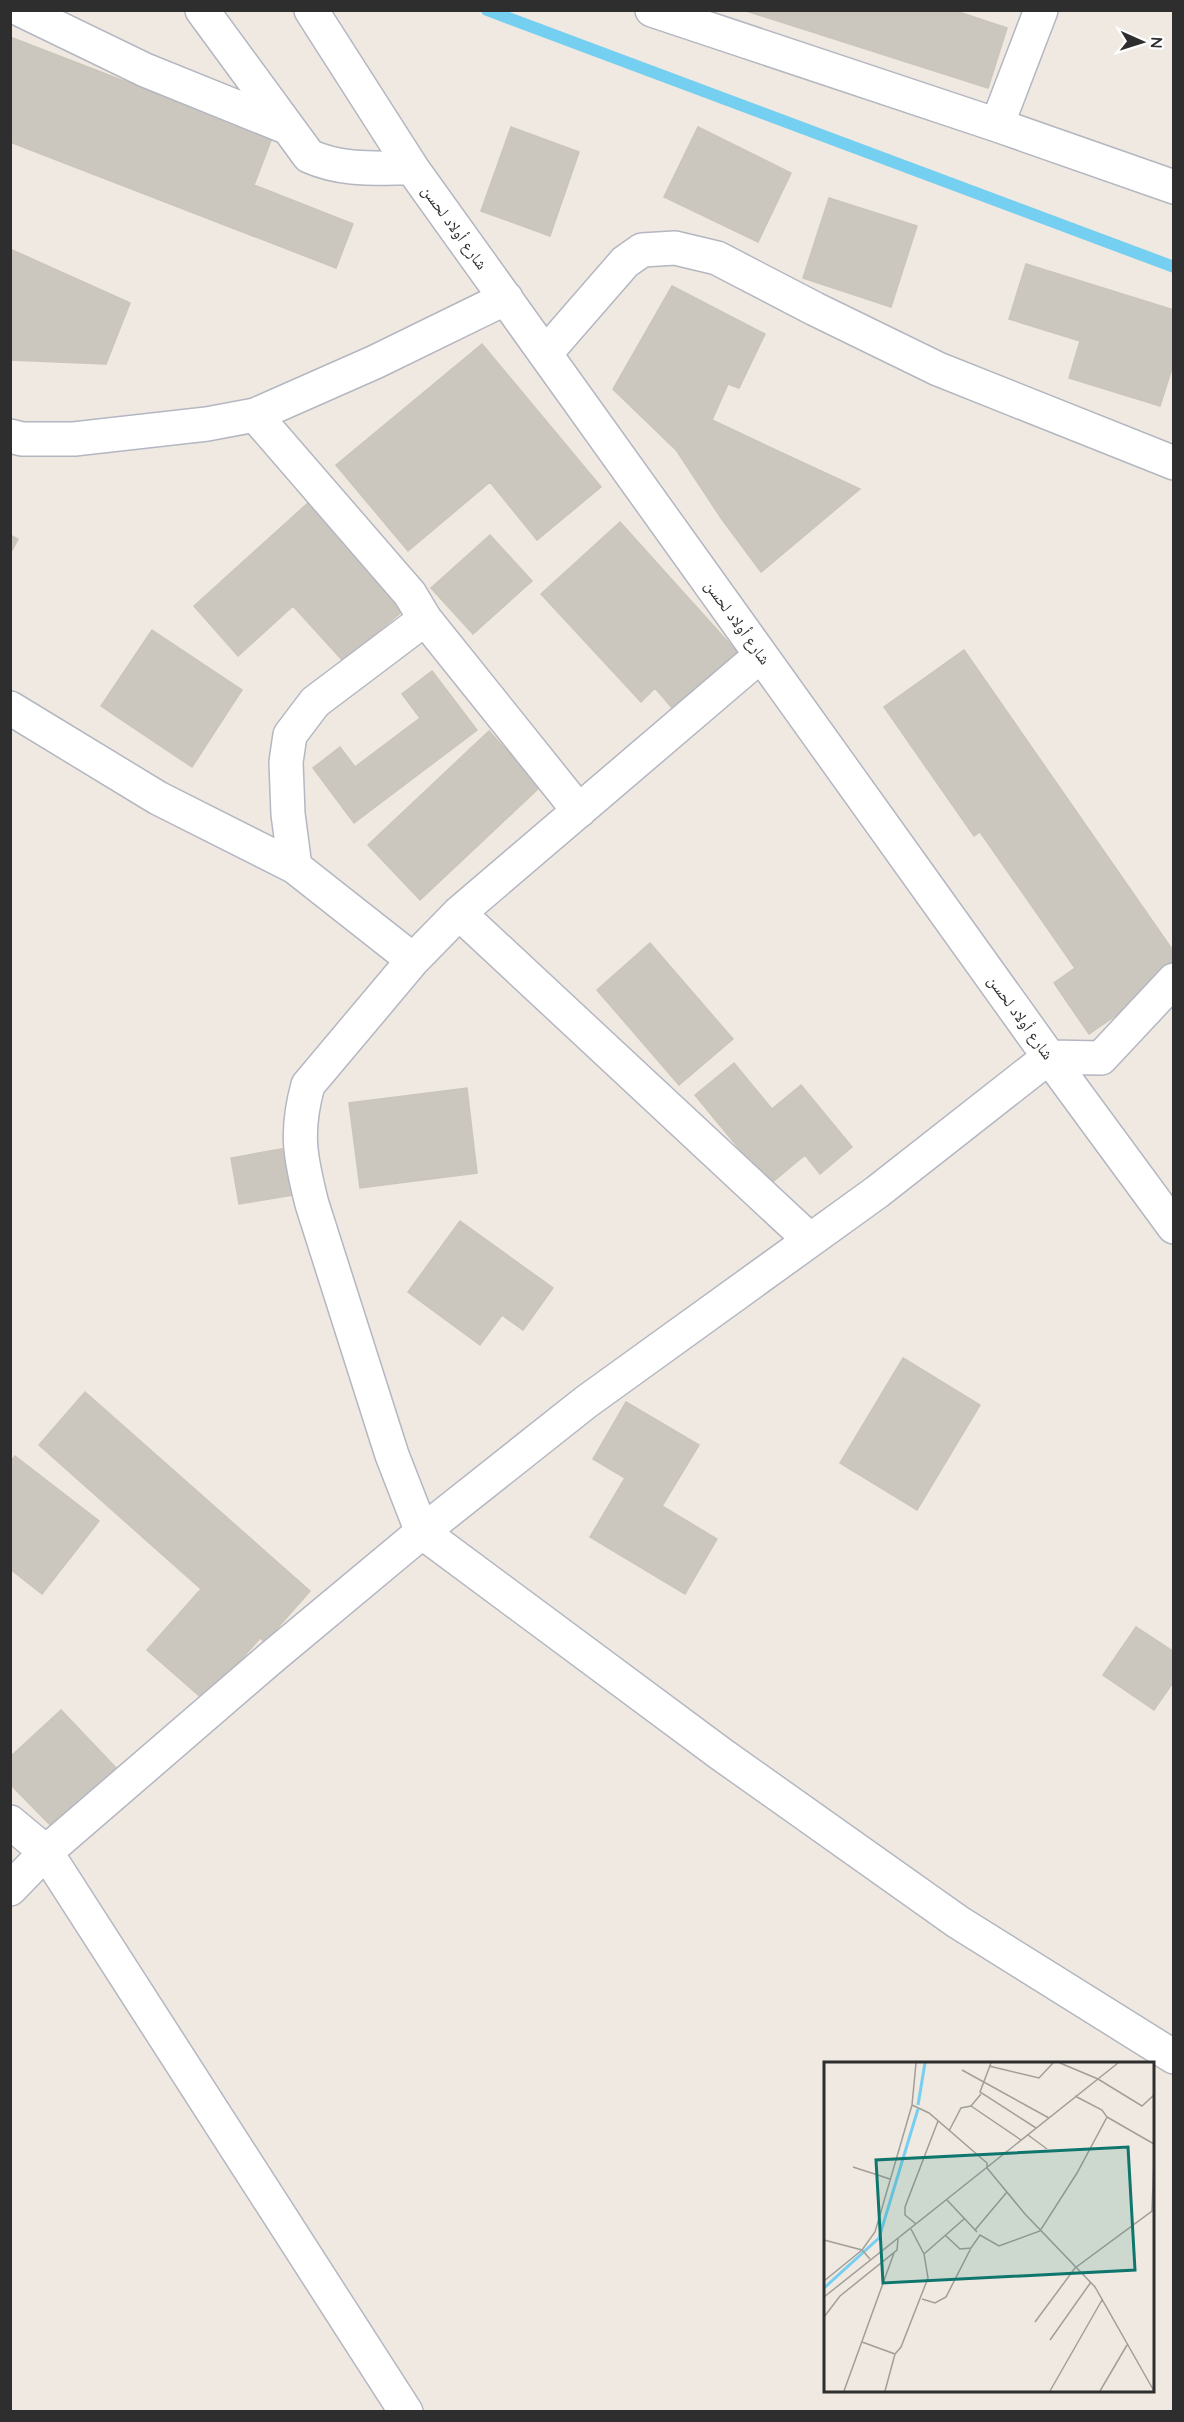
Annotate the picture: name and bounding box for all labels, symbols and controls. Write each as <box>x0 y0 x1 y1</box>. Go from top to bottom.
north arrow <box>1112 12 1172 72</box>
text: N <box>1147 36 1167 49</box>
street label: شارع أولاد لحسن <box>417 181 492 274</box>
street label: شارع أولاد لحسن <box>700 576 775 669</box>
street label: شارع أولاد لحسن <box>983 971 1058 1064</box>
inset map <box>824 2062 1154 2392</box>

